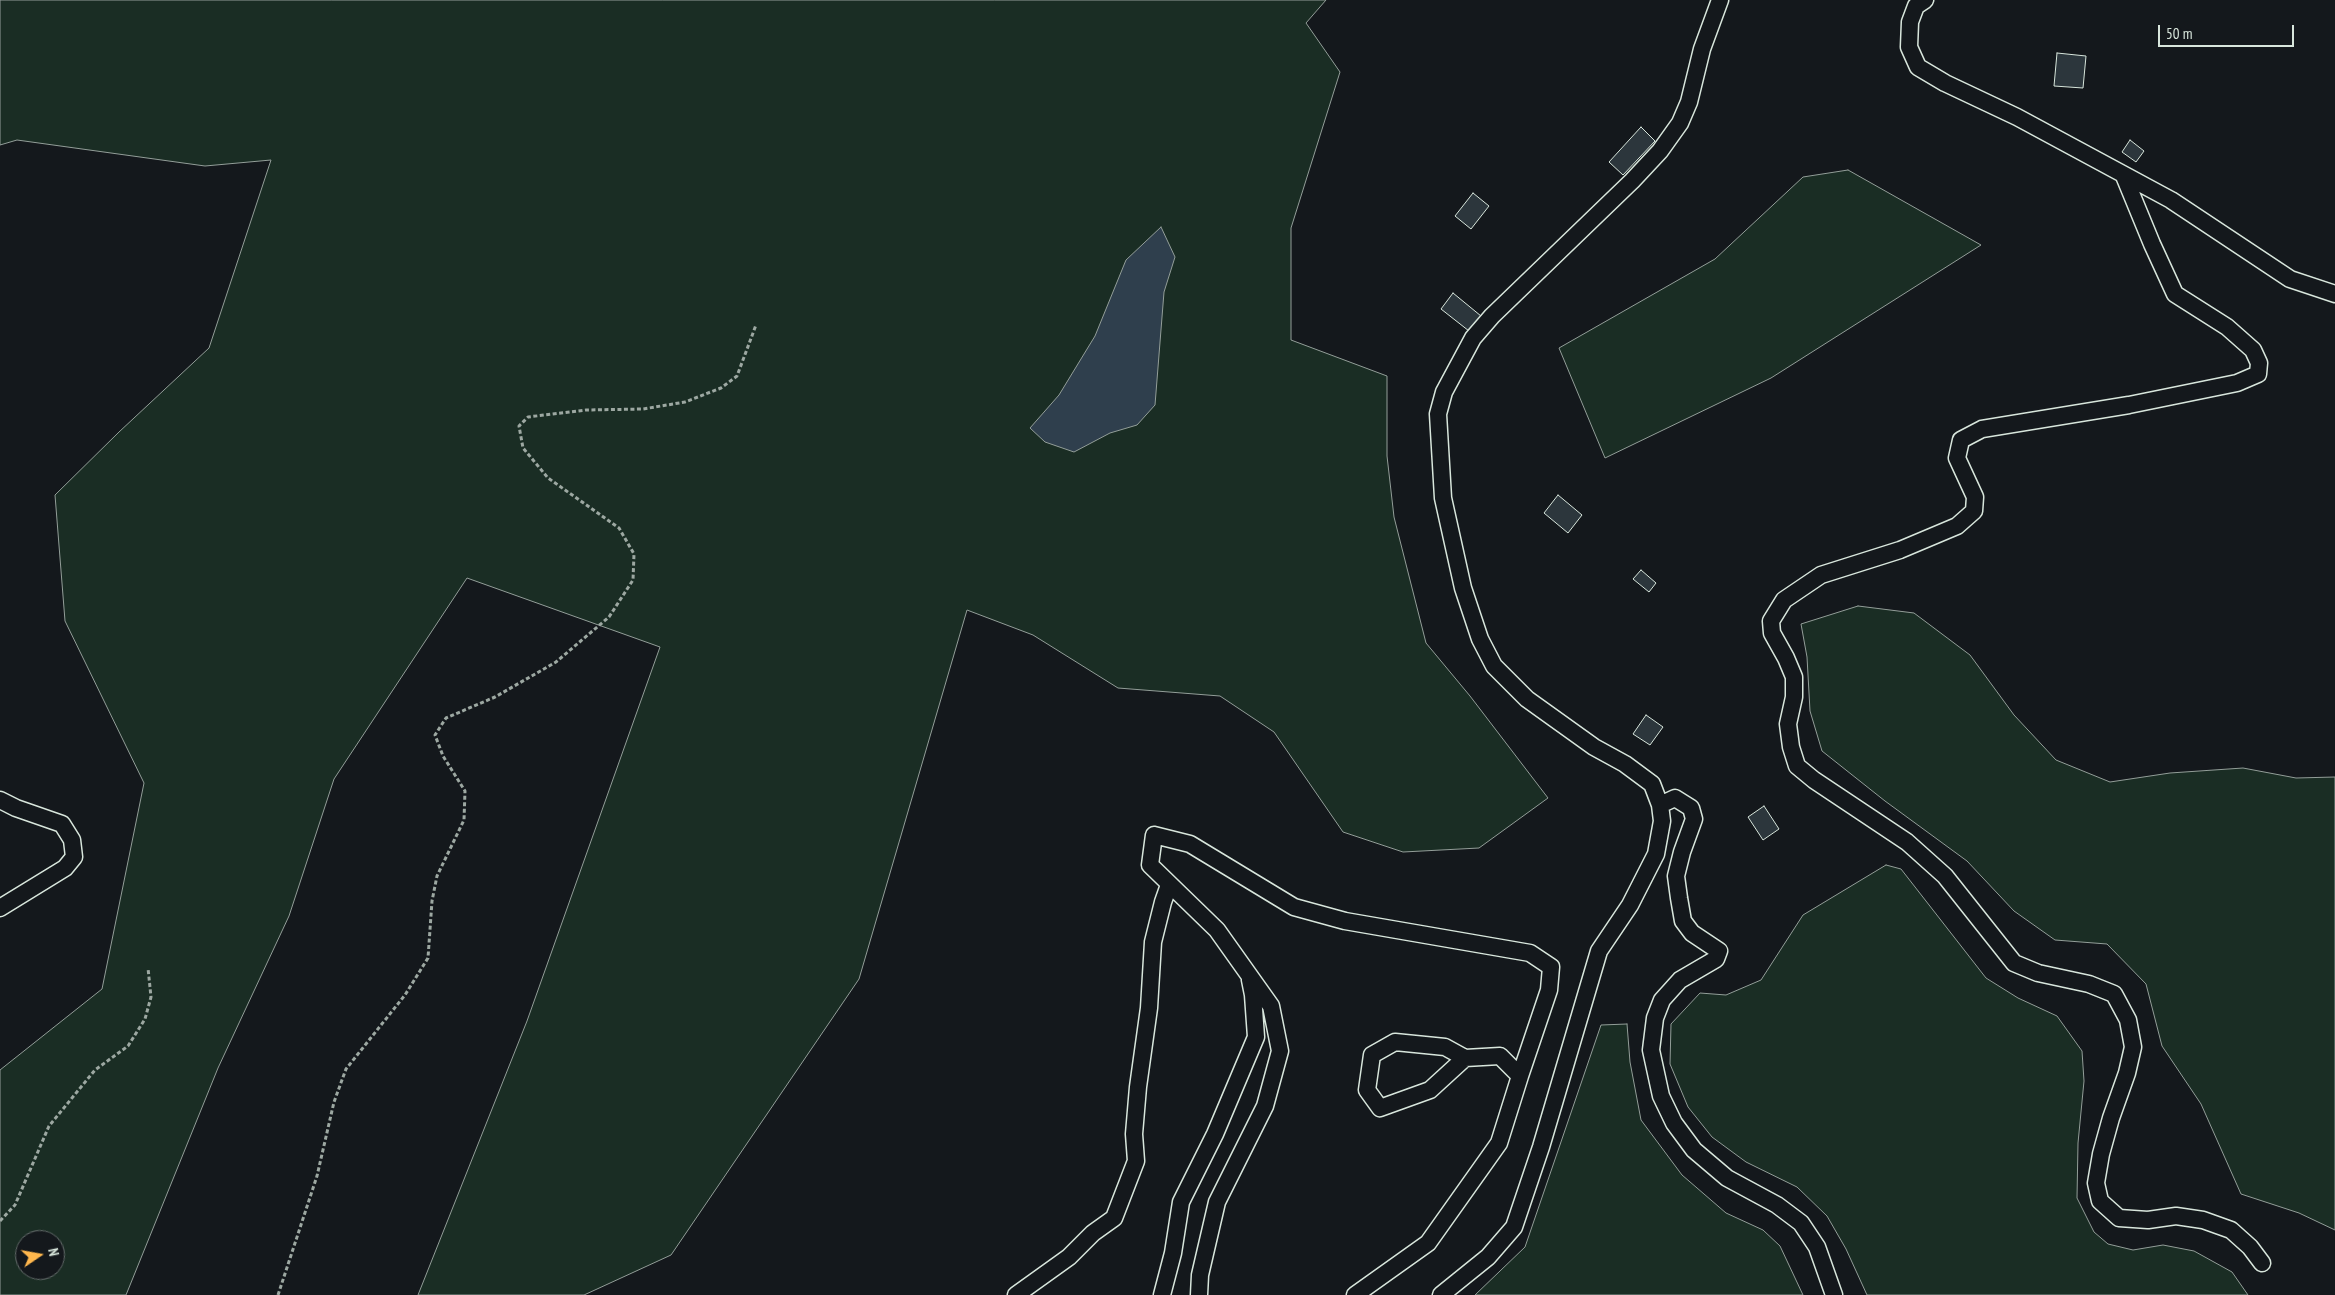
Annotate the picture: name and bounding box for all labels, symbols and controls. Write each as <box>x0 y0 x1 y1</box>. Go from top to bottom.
scale bar <box>2160 15 2296 47</box>
text: 50 m <box>2166 24 2192 43</box>
north arrow <box>15 1230 65 1280</box>
text: N <box>44 1247 63 1258</box>

